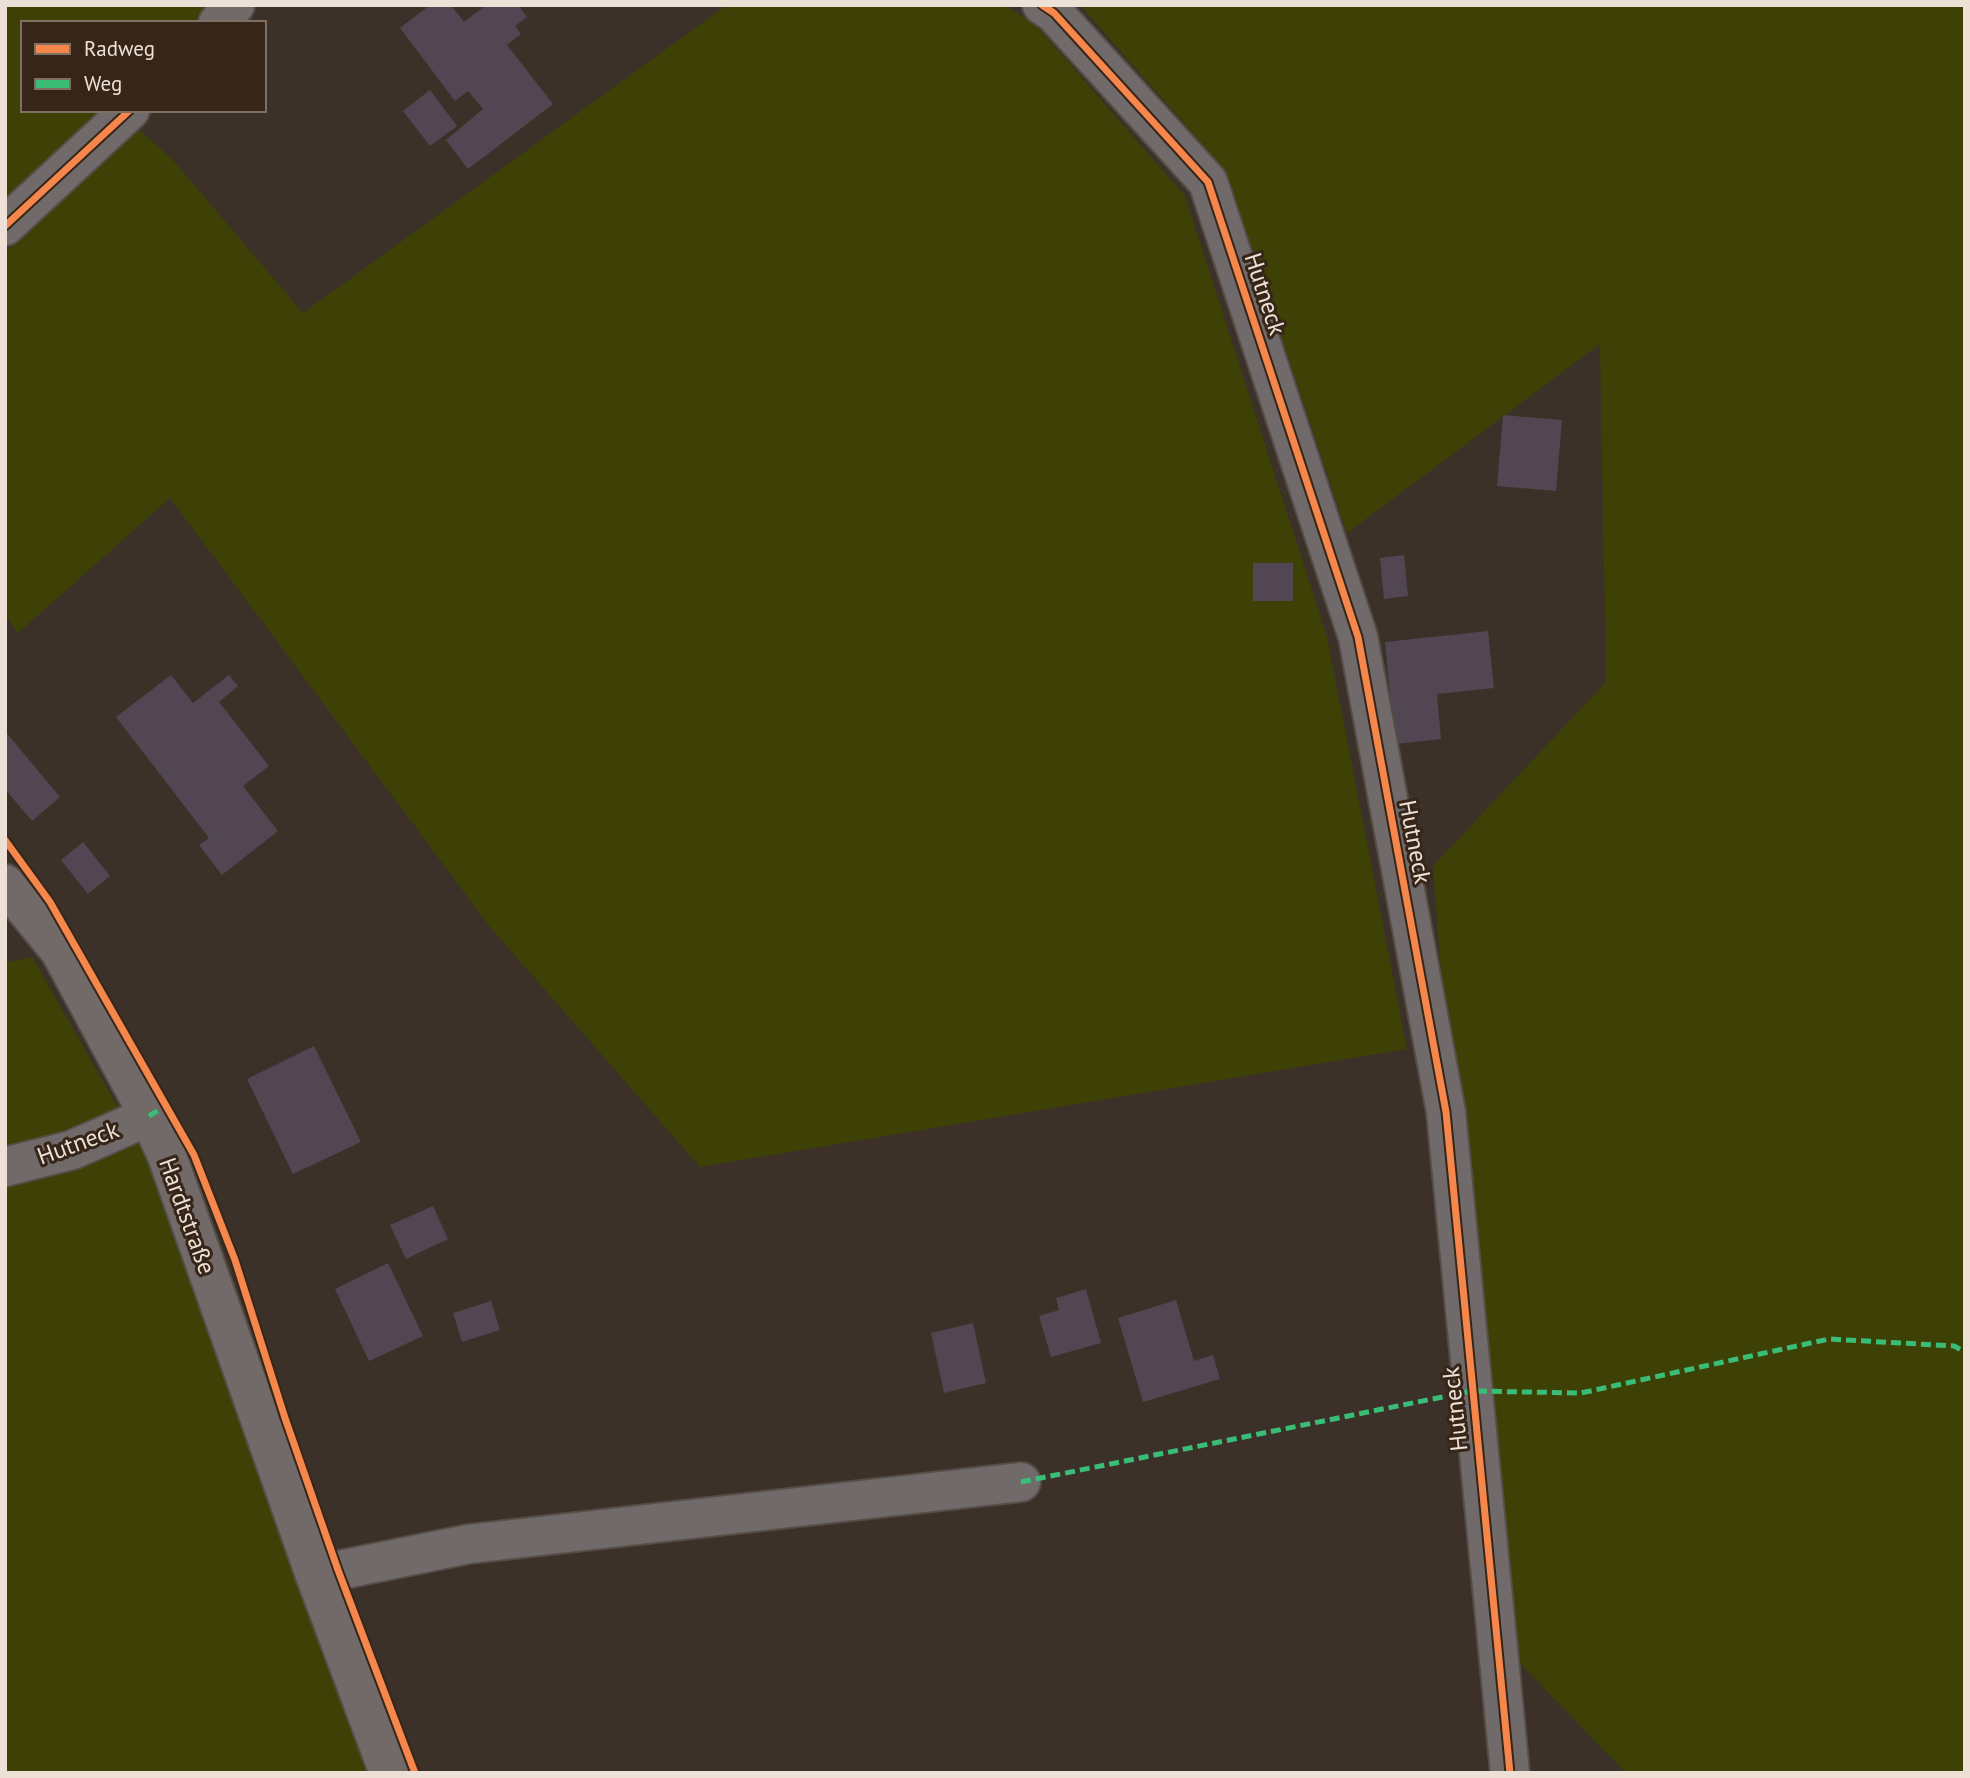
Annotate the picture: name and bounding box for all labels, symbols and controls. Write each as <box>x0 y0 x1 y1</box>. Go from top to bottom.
legend <box>21 21 266 112</box>
text: Radweg <box>84 35 155 62</box>
text: Weg <box>84 70 122 97</box>
street label: Hutneck <box>1238 249 1293 339</box>
street label: Hutneck <box>1392 797 1439 887</box>
street label: Hutneck <box>33 1113 123 1172</box>
street label: Hardtstraße <box>152 1153 223 1278</box>
street label: Hutneck <box>1435 1365 1474 1453</box>

